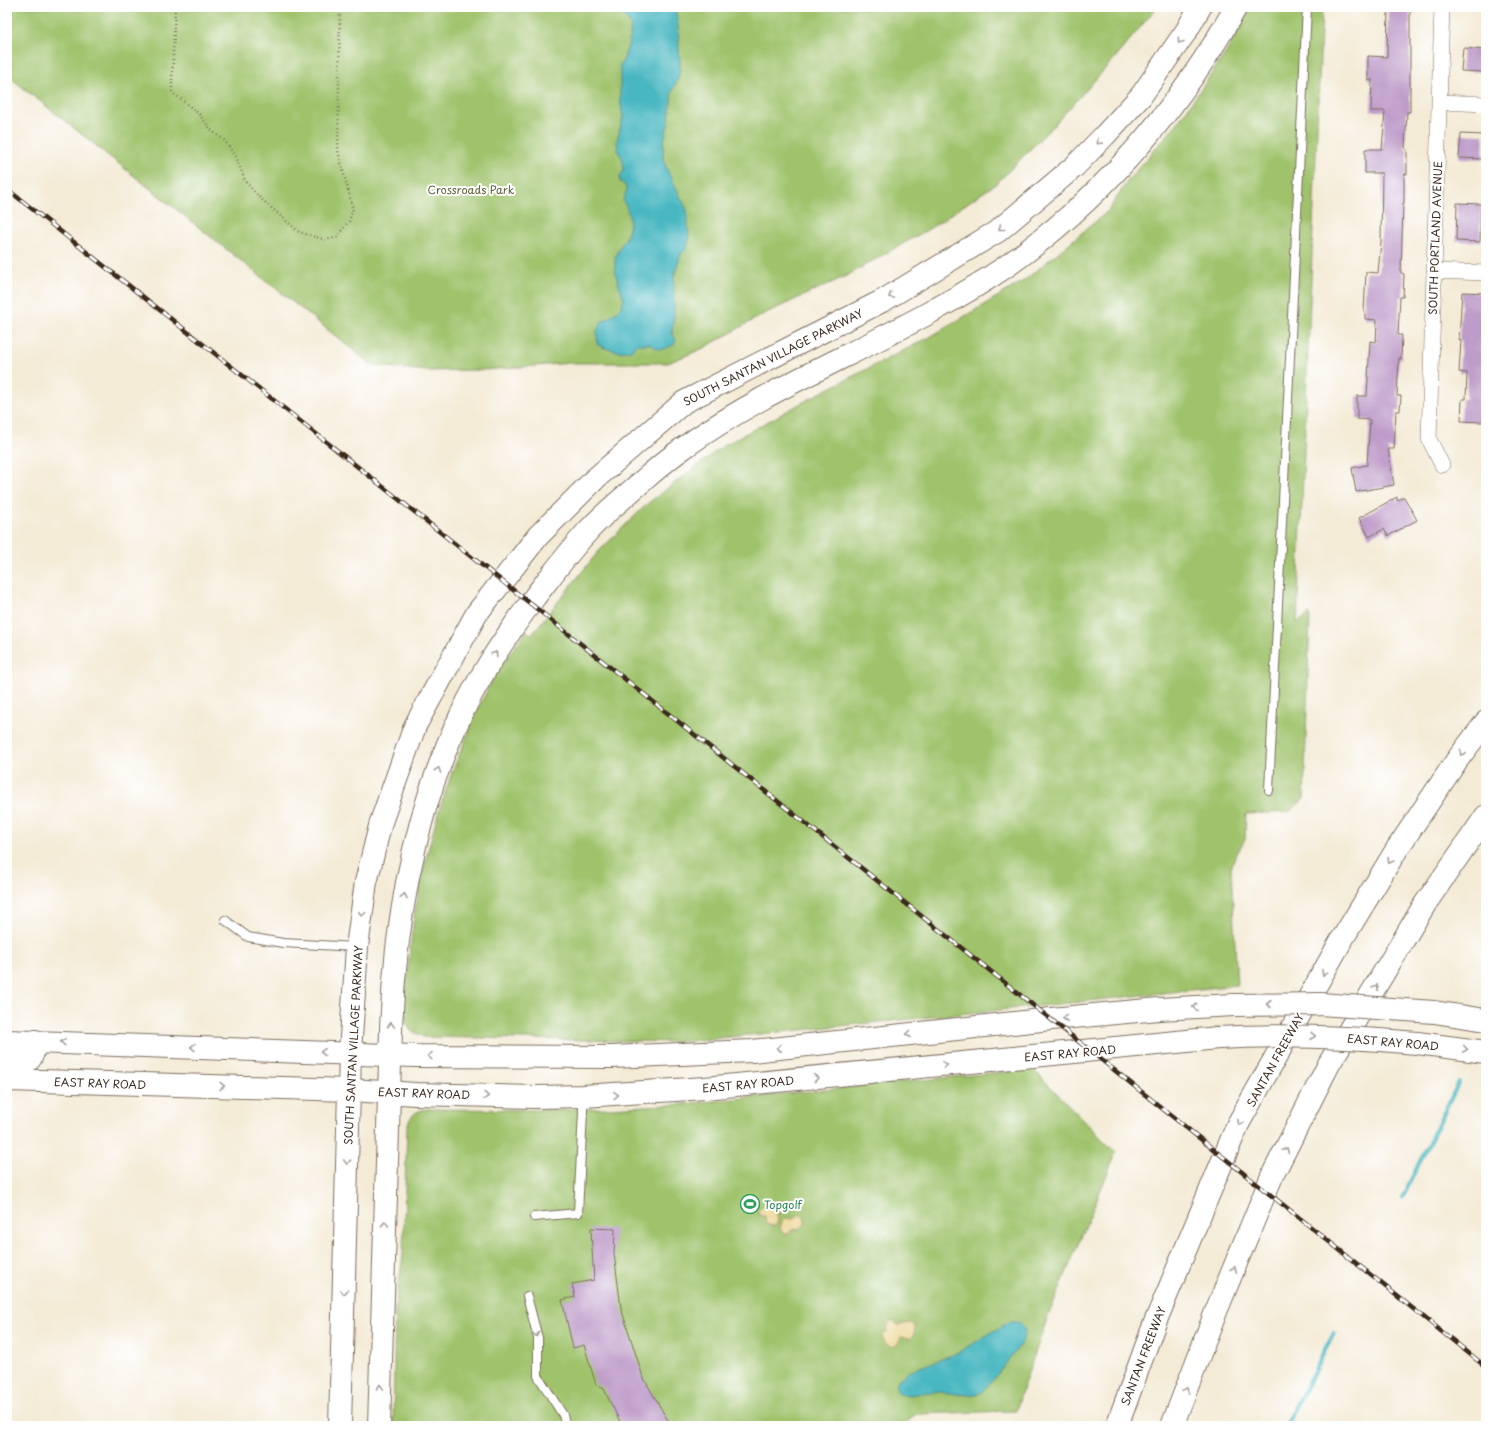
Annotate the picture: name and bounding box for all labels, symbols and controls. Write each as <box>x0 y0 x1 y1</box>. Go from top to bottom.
one-way arrow <box>1178 36 1185 43</box>
one-way arrow <box>1096 137 1104 145</box>
street label: SOUTH PORTLAND AVENUE <box>1424 161 1446 315</box>
park label: Crossroads Park <box>428 181 515 198</box>
one-way arrow <box>999 223 1006 230</box>
one-way arrow <box>888 291 895 299</box>
street label: SOUTH SANTAN VILLAGE PARKWAY <box>680 304 866 410</box>
one-way arrow <box>490 651 497 658</box>
one-way arrow <box>1460 748 1467 755</box>
one-way arrow <box>433 767 441 774</box>
one-way arrow <box>1387 857 1395 864</box>
one-way arrow <box>399 893 408 899</box>
one-way arrow <box>358 911 367 918</box>
street label: SOUTH SANTAN VILLAGE PARKWAY <box>339 945 367 1145</box>
one-way arrow <box>1321 968 1328 976</box>
one-way arrow <box>1371 984 1378 991</box>
one-way arrow <box>1266 1000 1272 1008</box>
one-way arrow <box>1192 1003 1198 1012</box>
street label: SANTAN FREEWAY <box>1242 1010 1308 1110</box>
one-way arrow <box>1062 1013 1068 1022</box>
one-way arrow <box>387 1022 395 1028</box>
one-way arrow <box>905 1030 911 1039</box>
street label: EAST RAY ROAD <box>1346 1030 1440 1054</box>
one-way arrow <box>1310 1032 1316 1041</box>
one-way arrow <box>60 1038 66 1046</box>
street label: EAST RAY ROAD <box>1023 1041 1117 1065</box>
one-way arrow <box>190 1043 196 1051</box>
one-way arrow <box>776 1044 782 1053</box>
one-way arrow <box>1462 1044 1468 1053</box>
one-way arrow <box>320 1048 326 1056</box>
one-way arrow <box>427 1052 433 1060</box>
one-way arrow <box>942 1061 948 1070</box>
street label: EAST RAY ROAD <box>701 1072 795 1096</box>
street label: EAST RAY ROAD <box>54 1073 146 1093</box>
one-way arrow <box>813 1073 819 1082</box>
one-way arrow <box>219 1082 225 1091</box>
street label: EAST RAY ROAD <box>378 1083 470 1103</box>
one-way arrow <box>613 1090 619 1099</box>
one-way arrow <box>483 1091 489 1100</box>
one-way arrow <box>1237 1118 1245 1126</box>
one-way arrow <box>1281 1146 1288 1154</box>
one-way arrow <box>343 1159 352 1165</box>
sports icon: Topgolf <box>739 1193 761 1215</box>
place label: Topgolf <box>764 1196 802 1213</box>
one-way arrow <box>381 1221 389 1227</box>
one-way arrow <box>1229 1265 1237 1272</box>
one-way arrow <box>339 1289 348 1295</box>
street label: SANTAN FREEWAY <box>1116 1304 1170 1408</box>
one-way arrow <box>532 1330 540 1337</box>
one-way arrow <box>376 1384 384 1390</box>
one-way arrow <box>1182 1386 1190 1393</box>

